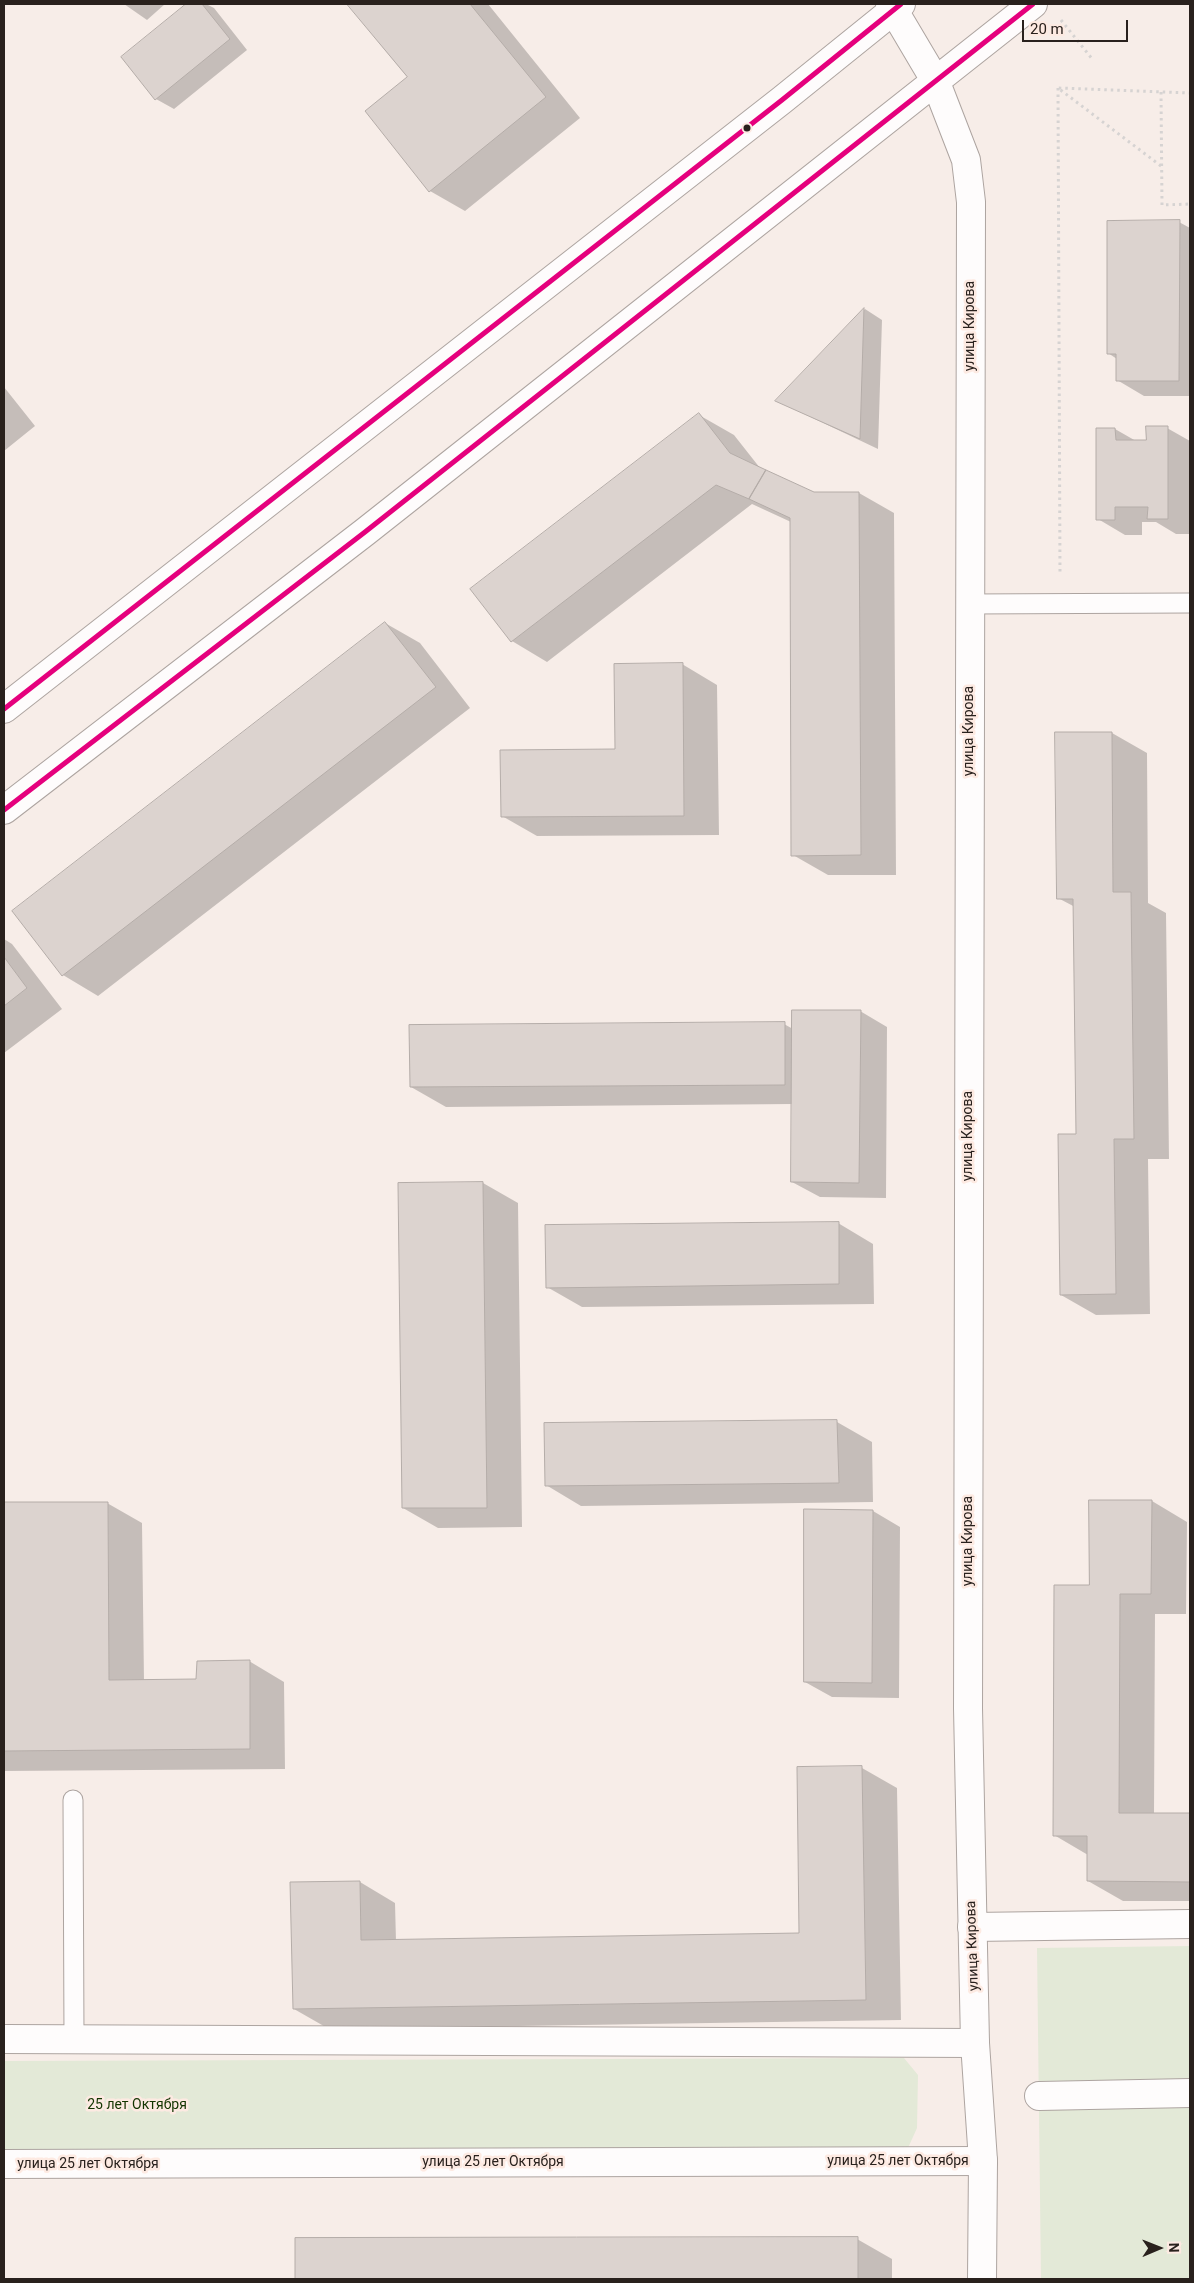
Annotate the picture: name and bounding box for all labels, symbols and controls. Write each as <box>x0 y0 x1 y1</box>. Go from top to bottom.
scale bar <box>1024 10 1130 42</box>
text: 20 m <box>1030 20 1064 38</box>
unlabelled marker <box>742 123 752 133</box>
street label: улица Кирова <box>962 281 978 371</box>
street label: улица Кирова <box>961 686 977 776</box>
street label: улица Кирова <box>960 1091 976 1181</box>
street label: улица Кирова <box>960 1496 976 1586</box>
street label: улица Кирова <box>963 1901 983 1991</box>
park label: 25 лет Октября <box>87 2097 187 2113</box>
street label: улица 25 лет Октября <box>827 2153 969 2169</box>
street label: улица 25 лет Октября <box>422 2154 564 2170</box>
street label: улица 25 лет Октября <box>17 2156 159 2172</box>
north arrow <box>1134 2223 1184 2273</box>
text: N <box>1166 2243 1182 2253</box>

